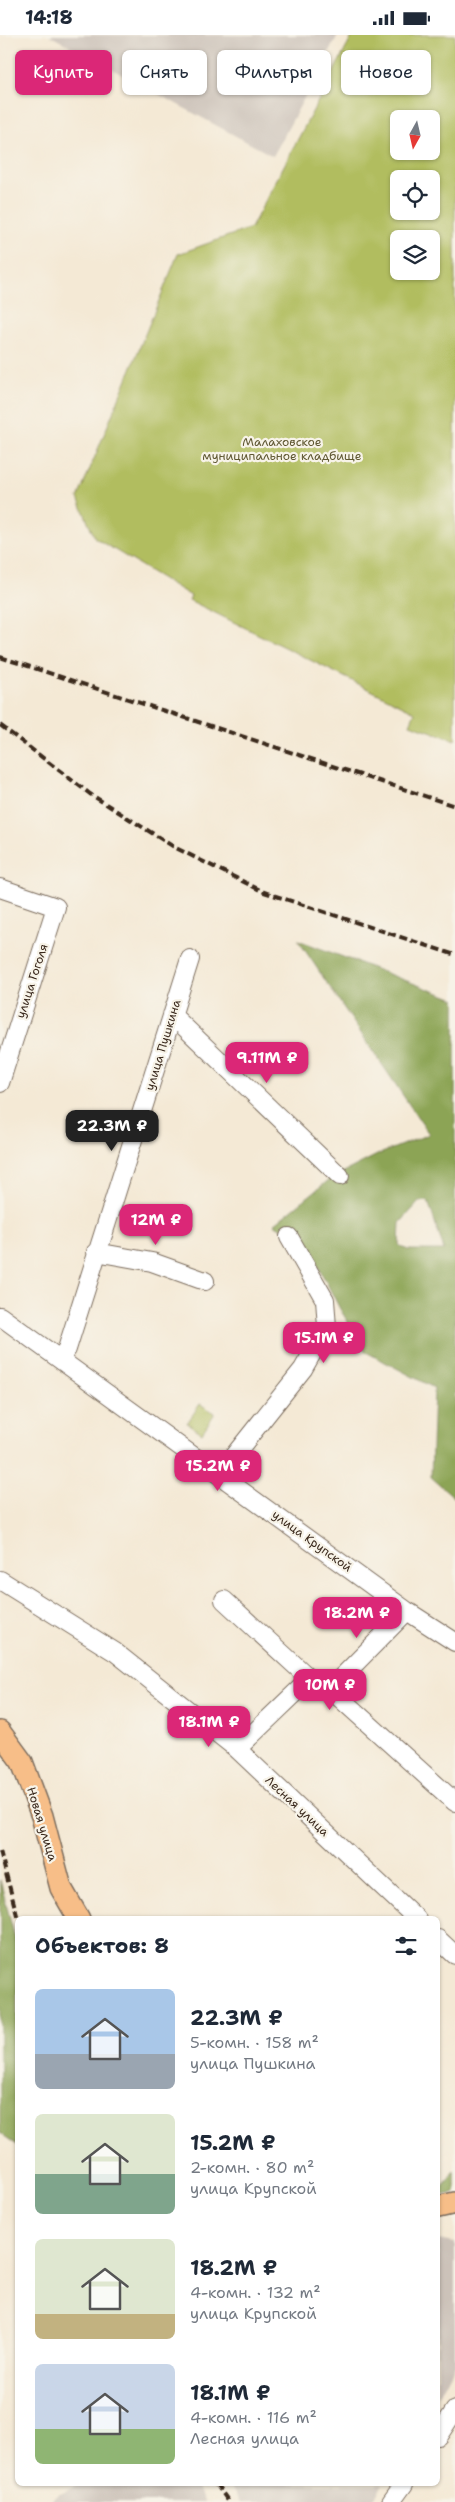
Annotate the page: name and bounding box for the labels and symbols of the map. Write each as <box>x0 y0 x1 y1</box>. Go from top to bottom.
north arrow <box>390 110 440 160</box>
park label: Малаховское муниципальное кладбище <box>202 434 362 464</box>
street label: улица Гоголя <box>12 942 52 1020</box>
street label: улица Пушкина <box>142 997 185 1092</box>
pin: 9.11M ₽ <box>221 1041 313 1084</box>
pin: 22.3M ₽ <box>66 1109 158 1152</box>
pin: 12M ₽ <box>121 1203 191 1246</box>
pin: 15.1M ₽ <box>278 1321 370 1364</box>
pin: 15.2M ₽ <box>172 1449 264 1492</box>
street label: улица Крупской <box>269 1507 355 1575</box>
pin: 18.2M ₽ <box>311 1597 403 1639</box>
pin: 10M ₽ <box>295 1669 365 1711</box>
pin: 18.1M ₽ <box>163 1705 255 1748</box>
street label: Лесная улица <box>262 1772 333 1840</box>
street label: Новая улица <box>23 1785 61 1863</box>

